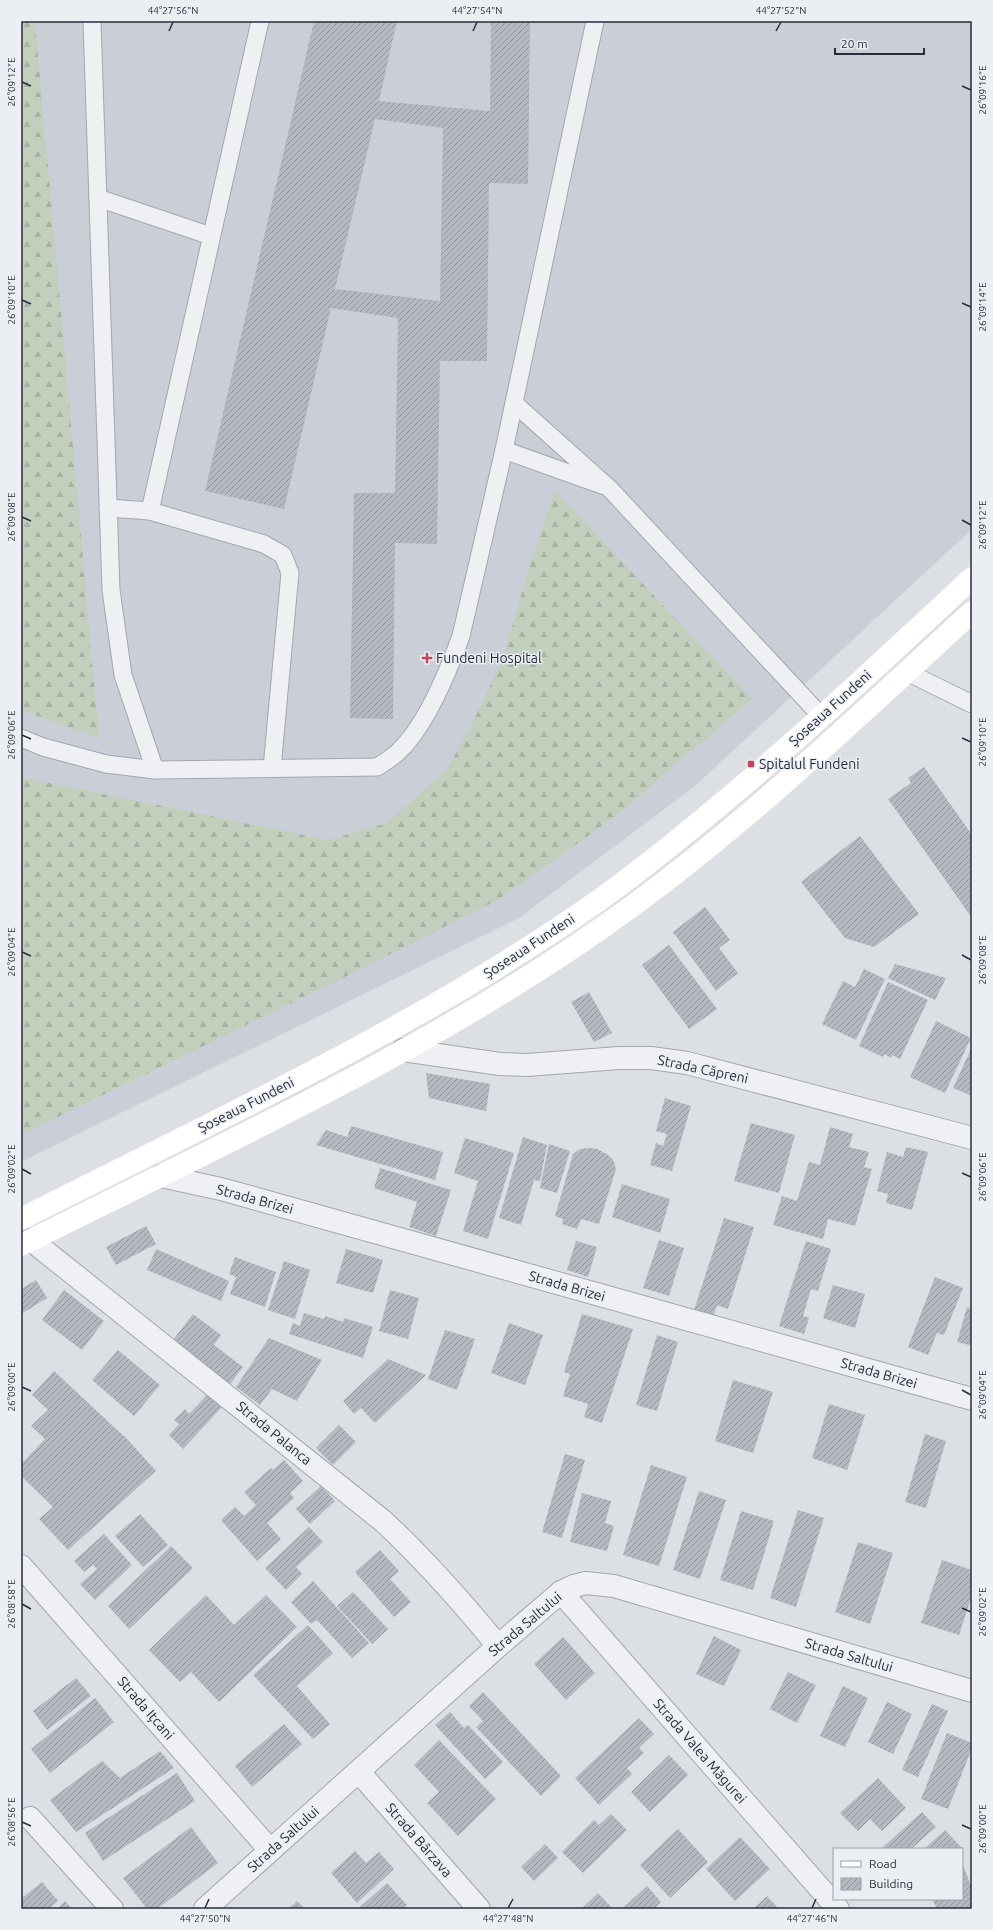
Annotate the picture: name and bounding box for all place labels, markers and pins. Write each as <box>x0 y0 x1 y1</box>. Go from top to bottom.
place label: Fundeni Hospital <box>436 650 542 666</box>
marker: Fundeni Hospital <box>421 652 433 664</box>
place label: Spitalul Fundeni <box>759 756 860 772</box>
marker: Spitalul Fundeni <box>746 759 756 769</box>

